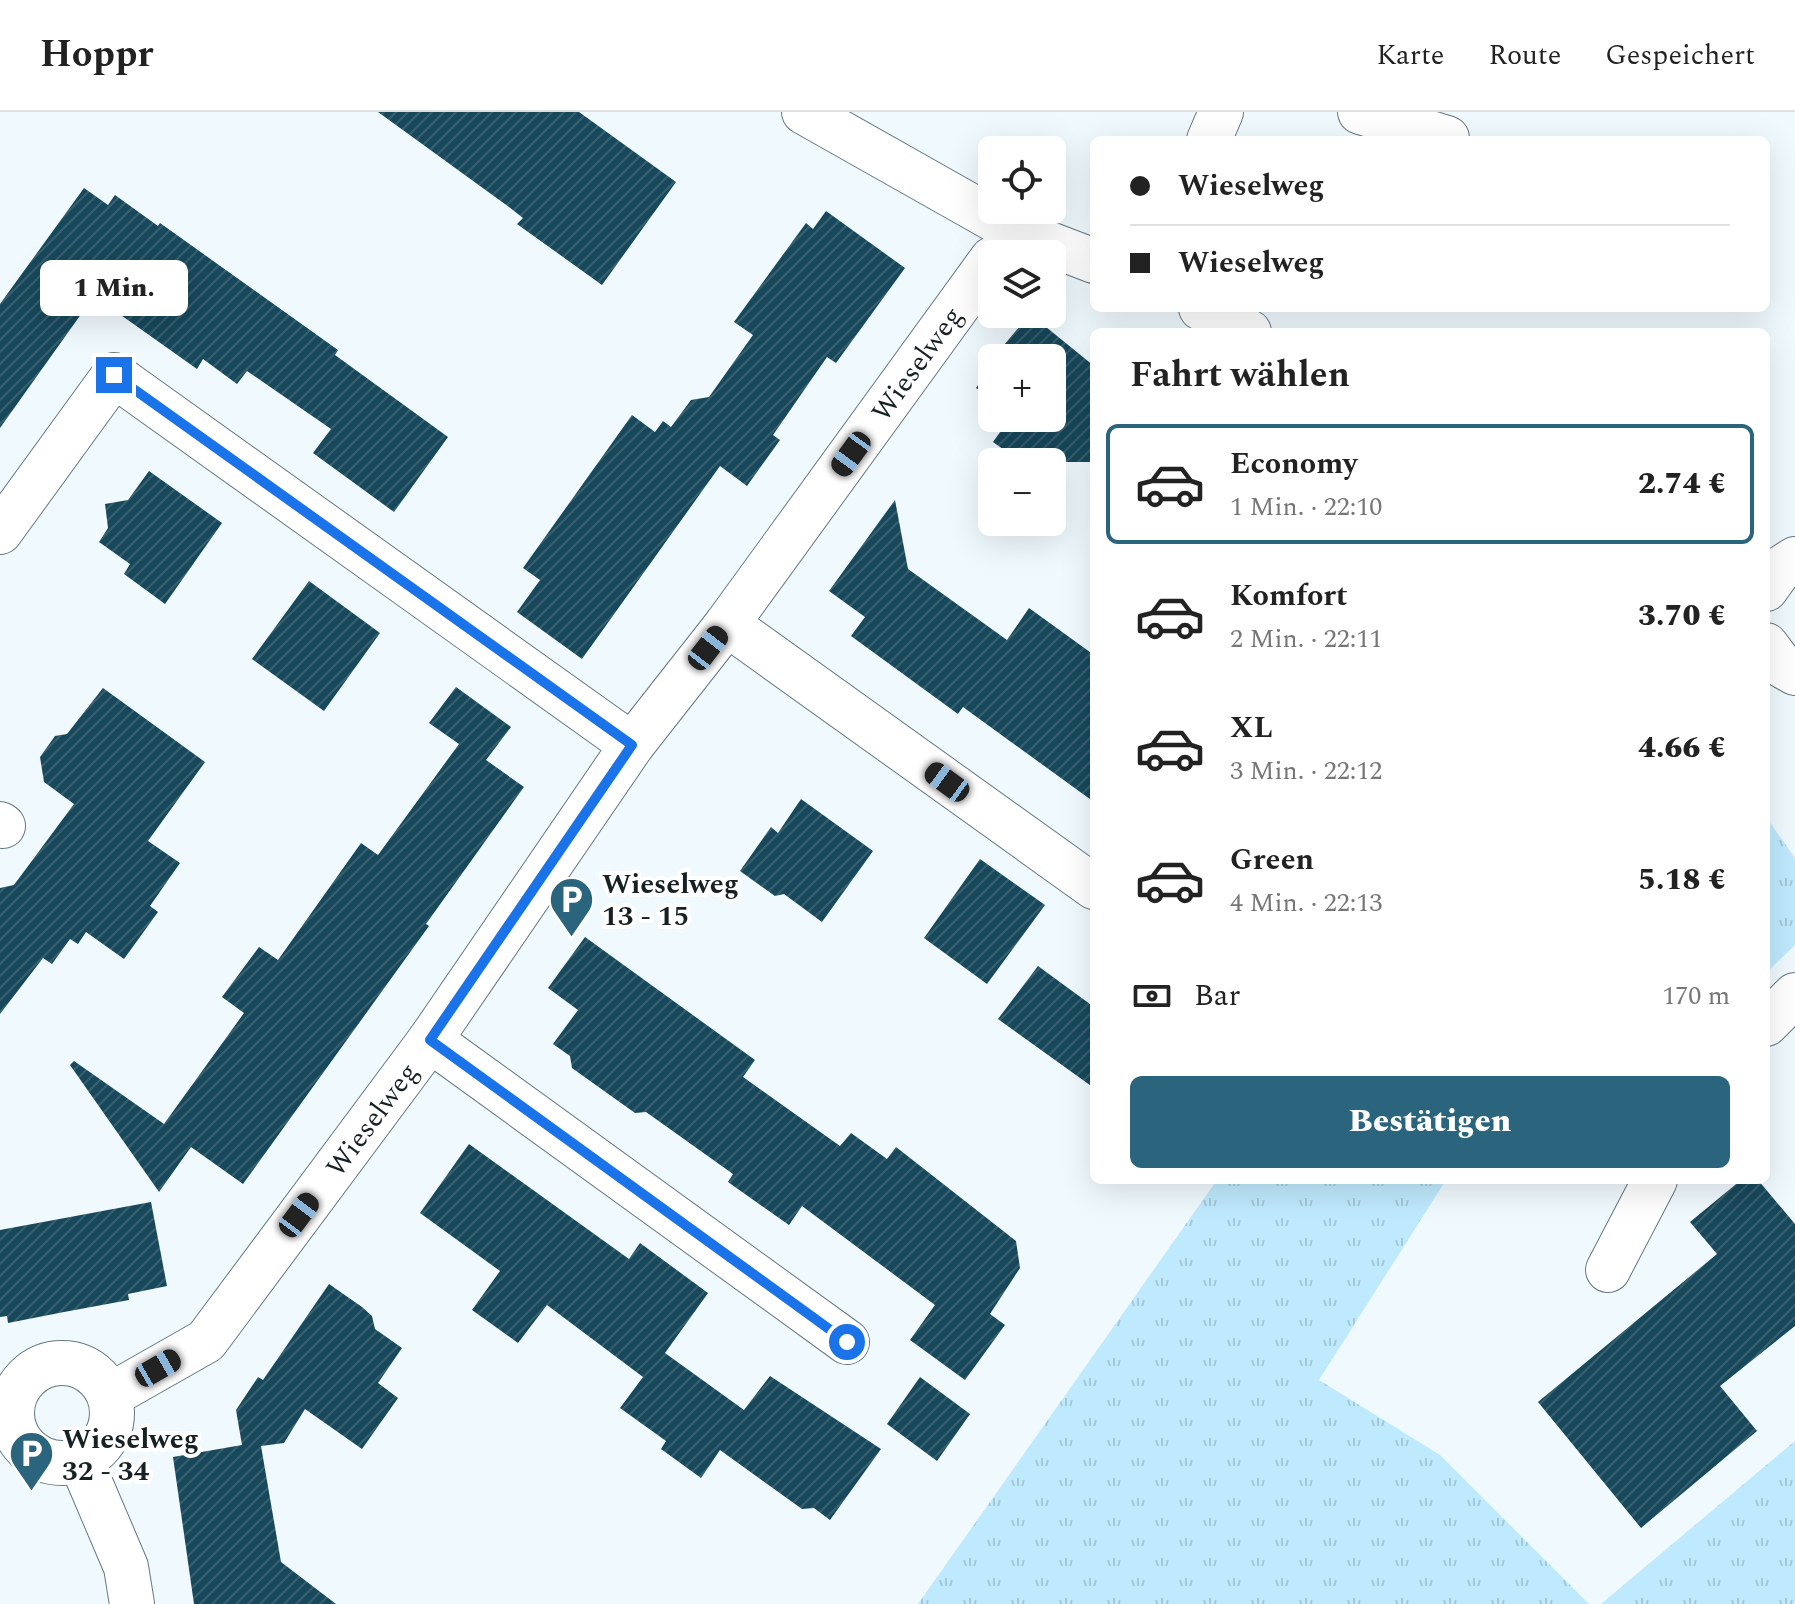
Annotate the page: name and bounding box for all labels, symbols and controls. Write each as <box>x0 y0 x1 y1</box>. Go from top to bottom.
text: Hoppr <box>40 26 153 84</box>
text: Karte <box>1377 34 1444 77</box>
text: Route <box>1488 34 1561 77</box>
text: Gespeichert <box>1605 34 1755 77</box>
map controls <box>978 136 1066 536</box>
button: locate <box>978 136 1066 224</box>
text: Wieselweg <box>1178 163 1325 209</box>
button: layers <box>978 240 1066 328</box>
text: Wieselweg <box>1178 240 1325 286</box>
callout: 1 Min. <box>40 259 188 315</box>
text: 1 Min. <box>73 268 155 308</box>
street label: Wieselweg <box>861 298 974 431</box>
button: + <box>978 344 1066 432</box>
text: Fahrt wählen <box>1130 348 1350 403</box>
route end <box>96 357 132 393</box>
car <box>827 428 875 480</box>
text: Economy <box>1230 441 1357 487</box>
button: − <box>978 448 1066 536</box>
icon: car <box>1134 448 1206 520</box>
text: 2.74 € <box>1638 461 1726 507</box>
text: 1 Min. · 22:10 <box>1230 487 1382 527</box>
text: Komfort <box>1230 573 1348 619</box>
icon: car <box>1134 580 1206 652</box>
text: 3.70 € <box>1638 593 1726 639</box>
text: 2 Min. · 22:11 <box>1230 619 1382 659</box>
car <box>684 622 732 674</box>
text: XL <box>1230 705 1273 751</box>
icon: car <box>1134 712 1206 784</box>
text: 4.66 € <box>1638 725 1726 771</box>
text: 3 Min. · 22:12 <box>1230 751 1382 791</box>
car <box>921 758 973 806</box>
text: Green <box>1230 837 1314 883</box>
icon: car <box>1134 844 1206 916</box>
text: 5.18 € <box>1638 857 1726 903</box>
place label: Wieselweg 13 - 15 <box>602 863 739 938</box>
parking icon: Wieselweg 13 - 15 <box>547 875 595 938</box>
text: 4 Min. · 22:13 <box>1230 883 1382 923</box>
text: Bar <box>1194 973 1240 1019</box>
icon: cash <box>1130 974 1174 1018</box>
text: 170 m <box>1662 976 1730 1016</box>
street label: Wieselweg <box>315 1054 429 1186</box>
button: Bestätigen <box>1130 1076 1730 1168</box>
car <box>275 1189 323 1241</box>
route start <box>829 1324 865 1360</box>
car <box>131 1346 185 1390</box>
place label: Wieselweg 32 - 34 <box>62 1418 199 1493</box>
parking icon: Wieselweg 32 - 34 <box>7 1430 55 1493</box>

